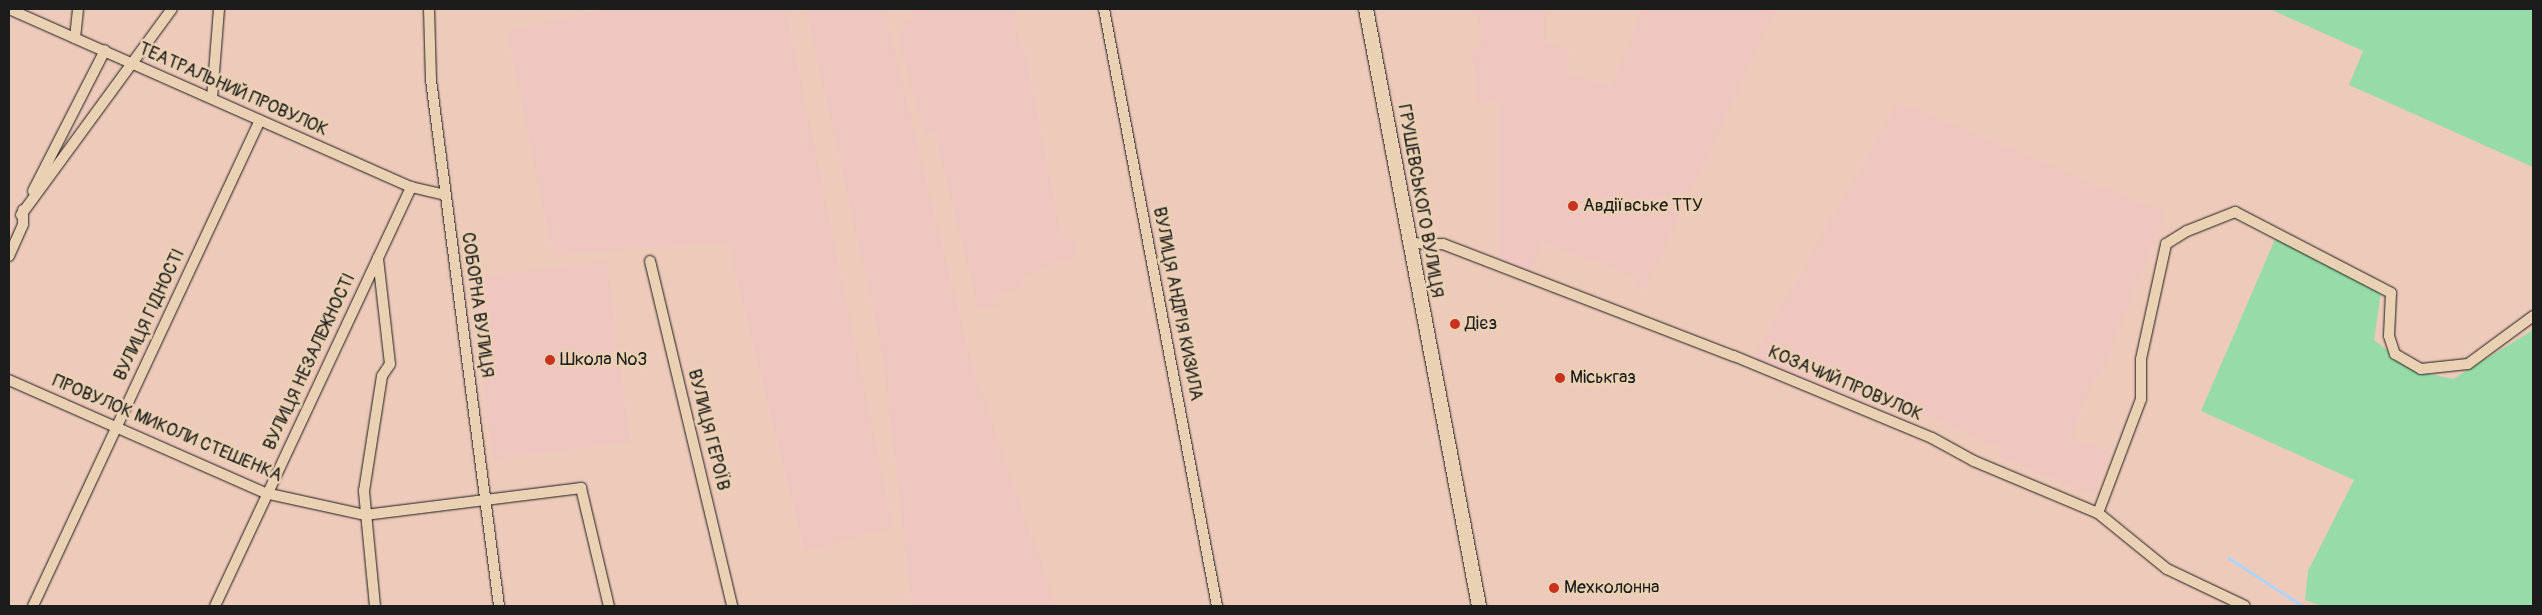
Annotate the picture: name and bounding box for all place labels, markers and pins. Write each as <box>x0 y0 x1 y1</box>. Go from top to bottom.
place label: Авдіївське ТТУ <box>1583 195 1703 217</box>
marker: Авдіївське ТТУ <box>1567 200 1579 212</box>
place label: Дієз <box>1465 313 1497 335</box>
marker: Дієз <box>1449 318 1461 330</box>
place label: Школа №3 <box>560 349 647 371</box>
marker: Школа №3 <box>544 354 556 366</box>
place label: Міськгаз <box>1570 367 1636 389</box>
marker: Міськгаз <box>1554 372 1566 384</box>
place label: Мехколонна <box>1564 577 1659 599</box>
marker: Мехколонна <box>1548 582 1560 594</box>

